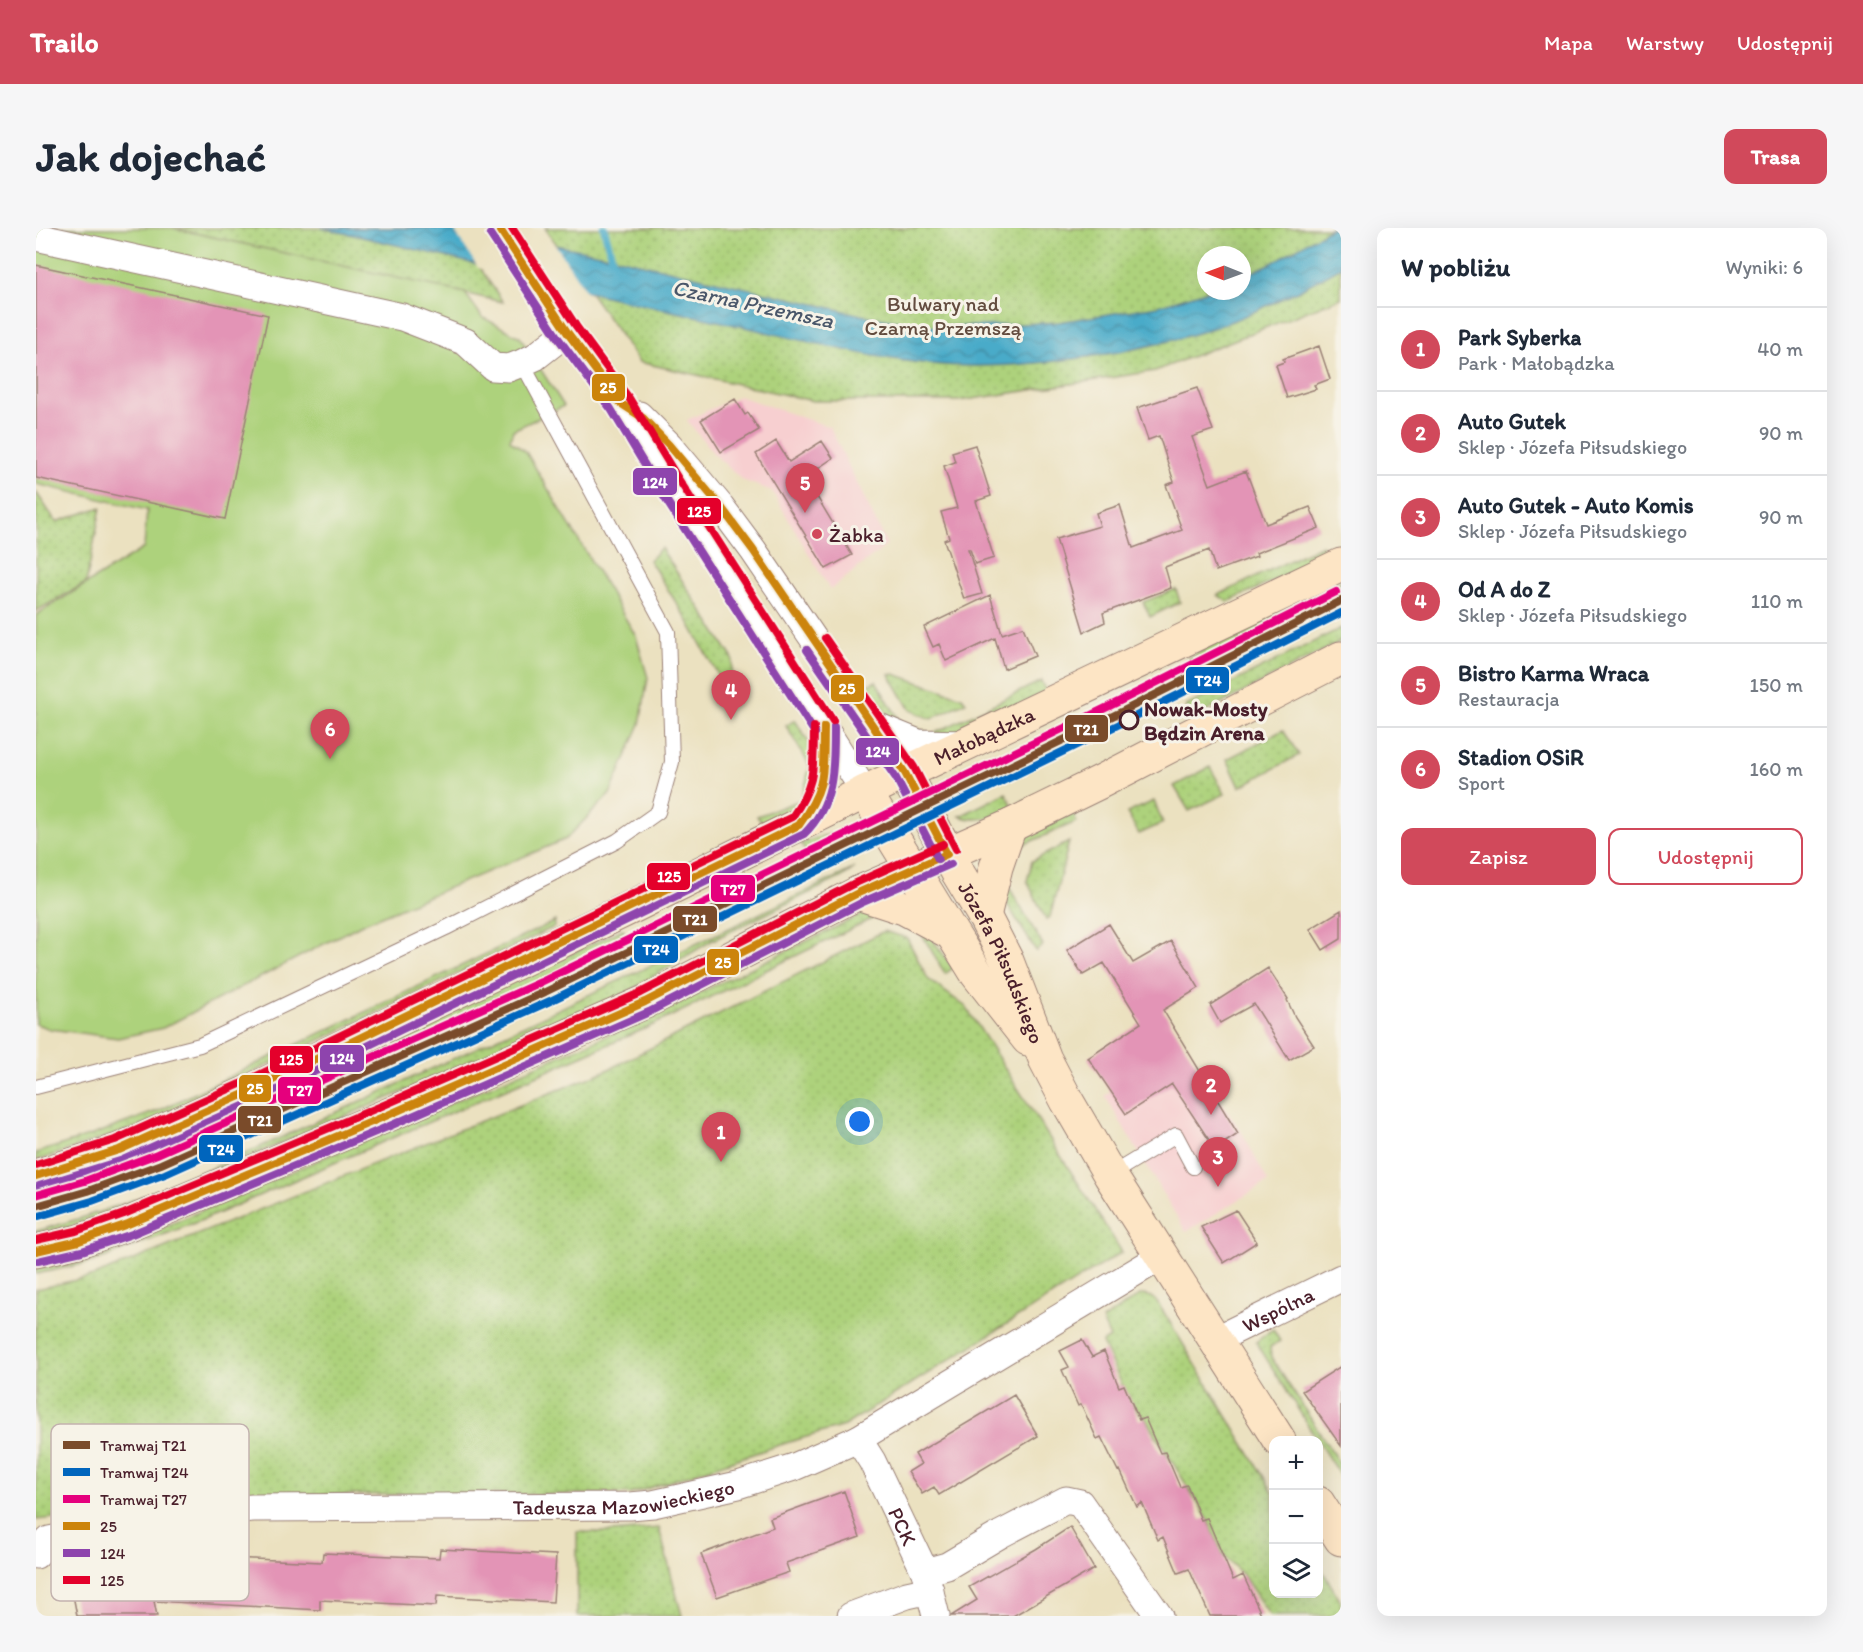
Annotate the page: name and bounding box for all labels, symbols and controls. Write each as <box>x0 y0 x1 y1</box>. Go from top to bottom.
text: Trailo <box>30 25 99 59</box>
text: Mapa <box>1544 30 1593 55</box>
text: Warstwy <box>1626 30 1704 55</box>
text: Udostępnij <box>1737 30 1833 55</box>
button: Trasa <box>1724 129 1827 184</box>
text: Jak dojechać <box>36 131 266 182</box>
north arrow <box>1197 246 1251 300</box>
text: W pobliżu <box>1401 251 1510 283</box>
text: Wyniki: 6 <box>1725 255 1803 279</box>
water label: Czarna Przemsza <box>670 274 837 334</box>
park label: Bulwary nad Czarną Przemszą <box>864 291 1022 340</box>
text: Park Syberka <box>1458 324 1581 351</box>
text: 1 <box>1416 337 1425 361</box>
text: 40 m <box>1757 337 1803 361</box>
text: Park · Małobądzka <box>1458 351 1615 375</box>
line badge: 25 <box>591 373 626 402</box>
text: 25 <box>600 378 617 397</box>
text: Auto Gutek <box>1458 408 1566 435</box>
text: 2 <box>1415 421 1426 445</box>
text: 90 m <box>1759 421 1803 445</box>
text: Sklep · Józefa Piłsudskiego <box>1458 435 1687 459</box>
pin: 5 <box>786 464 824 513</box>
line badge: 124 <box>632 467 678 496</box>
text: 124 <box>642 473 668 492</box>
text: Auto Gutek - Auto Komis <box>1458 492 1694 519</box>
line badge: 125 <box>676 497 722 525</box>
text: 125 <box>687 502 712 521</box>
text: 3 <box>1415 505 1426 529</box>
text: 90 m <box>1759 505 1803 529</box>
text: Sklep · Józefa Piłsudskiego <box>1458 519 1687 543</box>
place label: Żabka <box>829 522 884 547</box>
marker: Żabka <box>810 527 824 541</box>
text: Od A do Z <box>1458 576 1550 603</box>
text: 4 <box>1414 589 1427 613</box>
text: 110 m <box>1751 589 1803 613</box>
text: Sklep · Józefa Piłsudskiego <box>1458 603 1687 627</box>
text: Bistro Karma Wraca <box>1458 660 1649 687</box>
line badge: T24 <box>1185 666 1230 694</box>
pin: 4 <box>712 670 750 720</box>
text: T24 <box>1193 671 1222 690</box>
text: 5 <box>1415 673 1426 697</box>
text: 150 m <box>1750 673 1803 697</box>
line badge: 25 <box>830 674 865 703</box>
text: 25 <box>839 679 856 698</box>
text: Restauracja <box>1458 687 1559 711</box>
place label: Nowak-Mosty Będzin Arena <box>1144 696 1268 746</box>
street label: Małobądzka <box>929 701 1038 770</box>
pin: 6 <box>310 710 350 759</box>
marker: Nowak-Mosty Będzin Arena <box>1119 710 1139 730</box>
line badge: T21 <box>1064 714 1109 743</box>
text: T21 <box>1073 720 1099 739</box>
line badge: 124 <box>855 737 900 766</box>
text: 124 <box>865 742 891 761</box>
text: Stadion OSiR <box>1458 744 1584 771</box>
text: 6 <box>1415 757 1426 781</box>
text: 160 m <box>1750 757 1803 781</box>
text: Sport <box>1458 771 1505 795</box>
button: Zapisz <box>1401 828 1596 885</box>
button: Udostępnij <box>1608 828 1803 885</box>
line badge: 125 <box>646 862 691 891</box>
text: 125 <box>657 867 682 886</box>
line badge: T27 <box>710 874 756 903</box>
street label: Józefa Piłsudskiego <box>953 876 1050 1047</box>
text: T27 <box>719 880 746 899</box>
line badge: T21 <box>672 905 718 933</box>
text: T21 <box>682 910 708 929</box>
line badge: T24 <box>633 935 679 964</box>
text: T24 <box>641 940 670 959</box>
line badge: 25 <box>706 948 740 976</box>
text: 25 <box>715 953 732 972</box>
line badge: 124 <box>319 1044 365 1073</box>
line badge: 125 <box>269 1045 314 1074</box>
text: 124 <box>329 1049 355 1068</box>
text: 125 <box>279 1050 304 1069</box>
pin: 2 <box>1192 1066 1230 1115</box>
line badge: 25 <box>238 1074 272 1103</box>
line badge: T27 <box>277 1076 322 1105</box>
text: 25 <box>247 1079 264 1098</box>
text: T27 <box>286 1081 313 1100</box>
line badge: T21 <box>237 1105 282 1134</box>
your location <box>845 1107 874 1136</box>
text: T21 <box>247 1111 273 1130</box>
pin: 1 <box>702 1112 740 1162</box>
line badge: T24 <box>198 1134 244 1163</box>
pin: 3 <box>1198 1138 1238 1187</box>
text: T24 <box>206 1140 235 1159</box>
street label: Wspólna <box>1238 1281 1318 1337</box>
legend <box>51 1424 249 1601</box>
text: Tramwaj T21 <box>100 1436 187 1455</box>
map controls <box>1269 1436 1323 1598</box>
button: + <box>1269 1436 1323 1490</box>
text: Tramwaj T24 <box>100 1463 189 1482</box>
street label: Tadeusza Mazowieckiego <box>513 1474 737 1519</box>
text: Tramwaj T27 <box>100 1490 187 1509</box>
button: − <box>1269 1490 1323 1544</box>
street label: PCK <box>883 1503 923 1549</box>
text: 25 <box>100 1517 117 1536</box>
text: 124 <box>100 1544 126 1563</box>
button: layers <box>1269 1544 1323 1598</box>
text: 125 <box>100 1571 124 1590</box>

